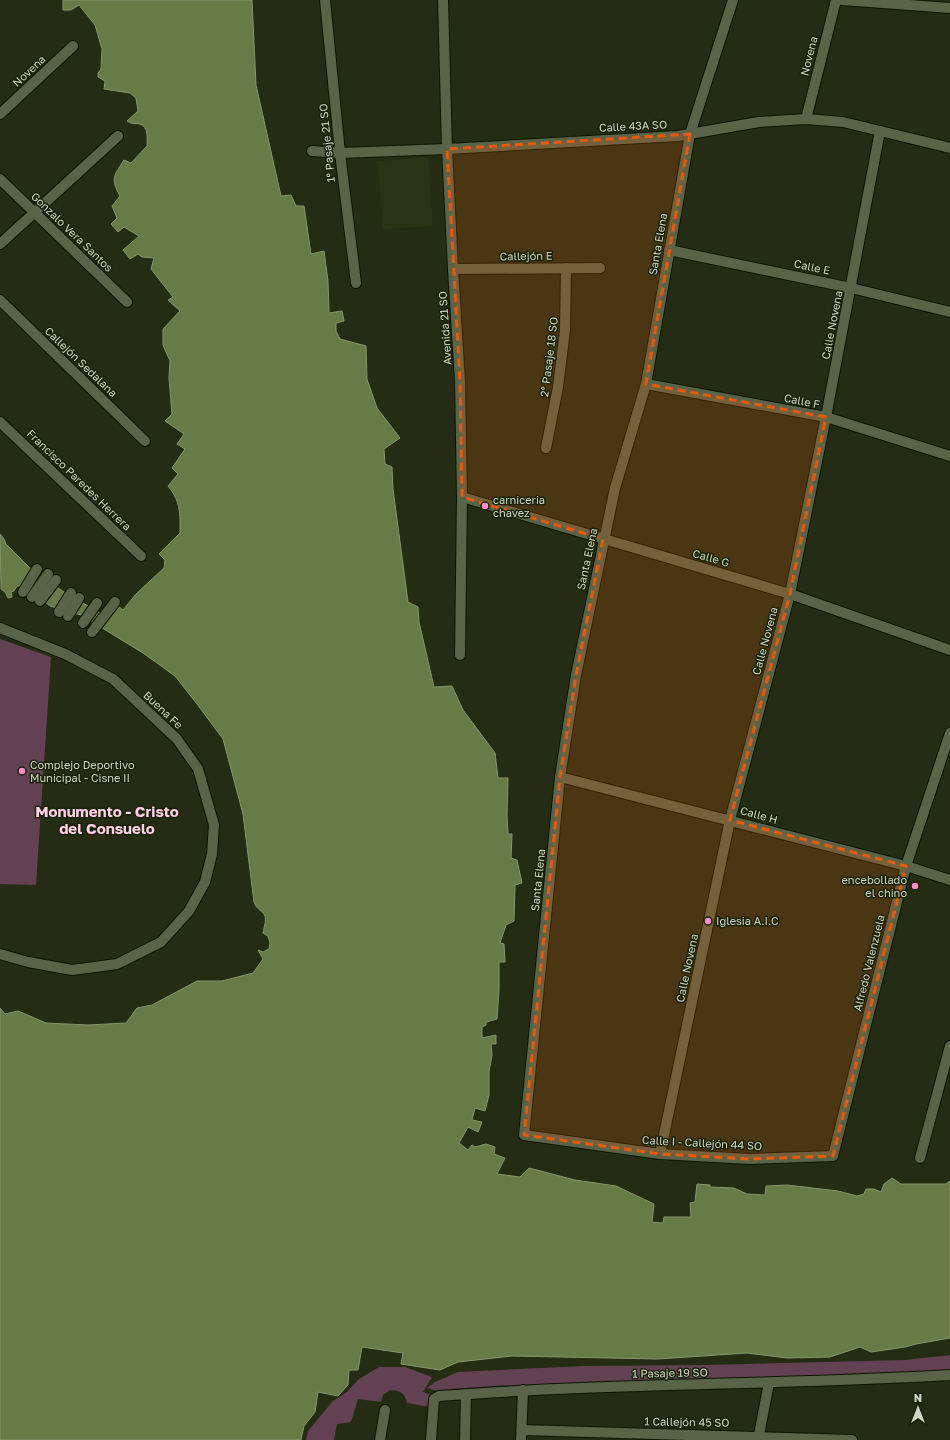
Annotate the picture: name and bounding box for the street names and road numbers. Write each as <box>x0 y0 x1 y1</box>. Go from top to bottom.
street label: Novena <box>797 35 820 77</box>
street label: Novena <box>10 52 48 89</box>
street label: 1º Pasaje 21 SO <box>316 103 337 183</box>
street label: Calle 43A SO <box>599 117 667 134</box>
street label: Gonzalo Vera Santos <box>29 189 116 274</box>
street label: Santa Elena <box>646 212 669 276</box>
street label: Callejón E <box>499 249 553 262</box>
street label: Calle E <box>793 256 832 277</box>
street label: Calle Novena <box>818 289 845 360</box>
street label: Avenida 21 SO <box>435 291 454 365</box>
street label: 2° Pasaje 18 SO <box>537 316 560 398</box>
street label: Callejón Sedalana <box>43 324 120 399</box>
street label: Calle F <box>783 391 822 410</box>
street label: Francisco Paredes Herrera <box>25 427 134 533</box>
street label: Santa Elena <box>574 527 599 591</box>
street label: Calle G <box>691 546 731 569</box>
street label: Calle Novena <box>749 605 780 676</box>
street label: Buena Fe <box>141 688 186 731</box>
street label: Calle H <box>739 803 779 826</box>
street label: Santa Elena <box>528 848 547 912</box>
street label: Alfredo Valenzuela <box>850 913 887 1012</box>
street label: Calle Novena <box>673 932 700 1003</box>
street label: Calle I - Callejón 44 SO <box>642 1133 762 1152</box>
street label: 1 Pasaje 19 SO <box>632 1365 708 1380</box>
street label: 1 Callejón 45 SO <box>644 1414 730 1429</box>

